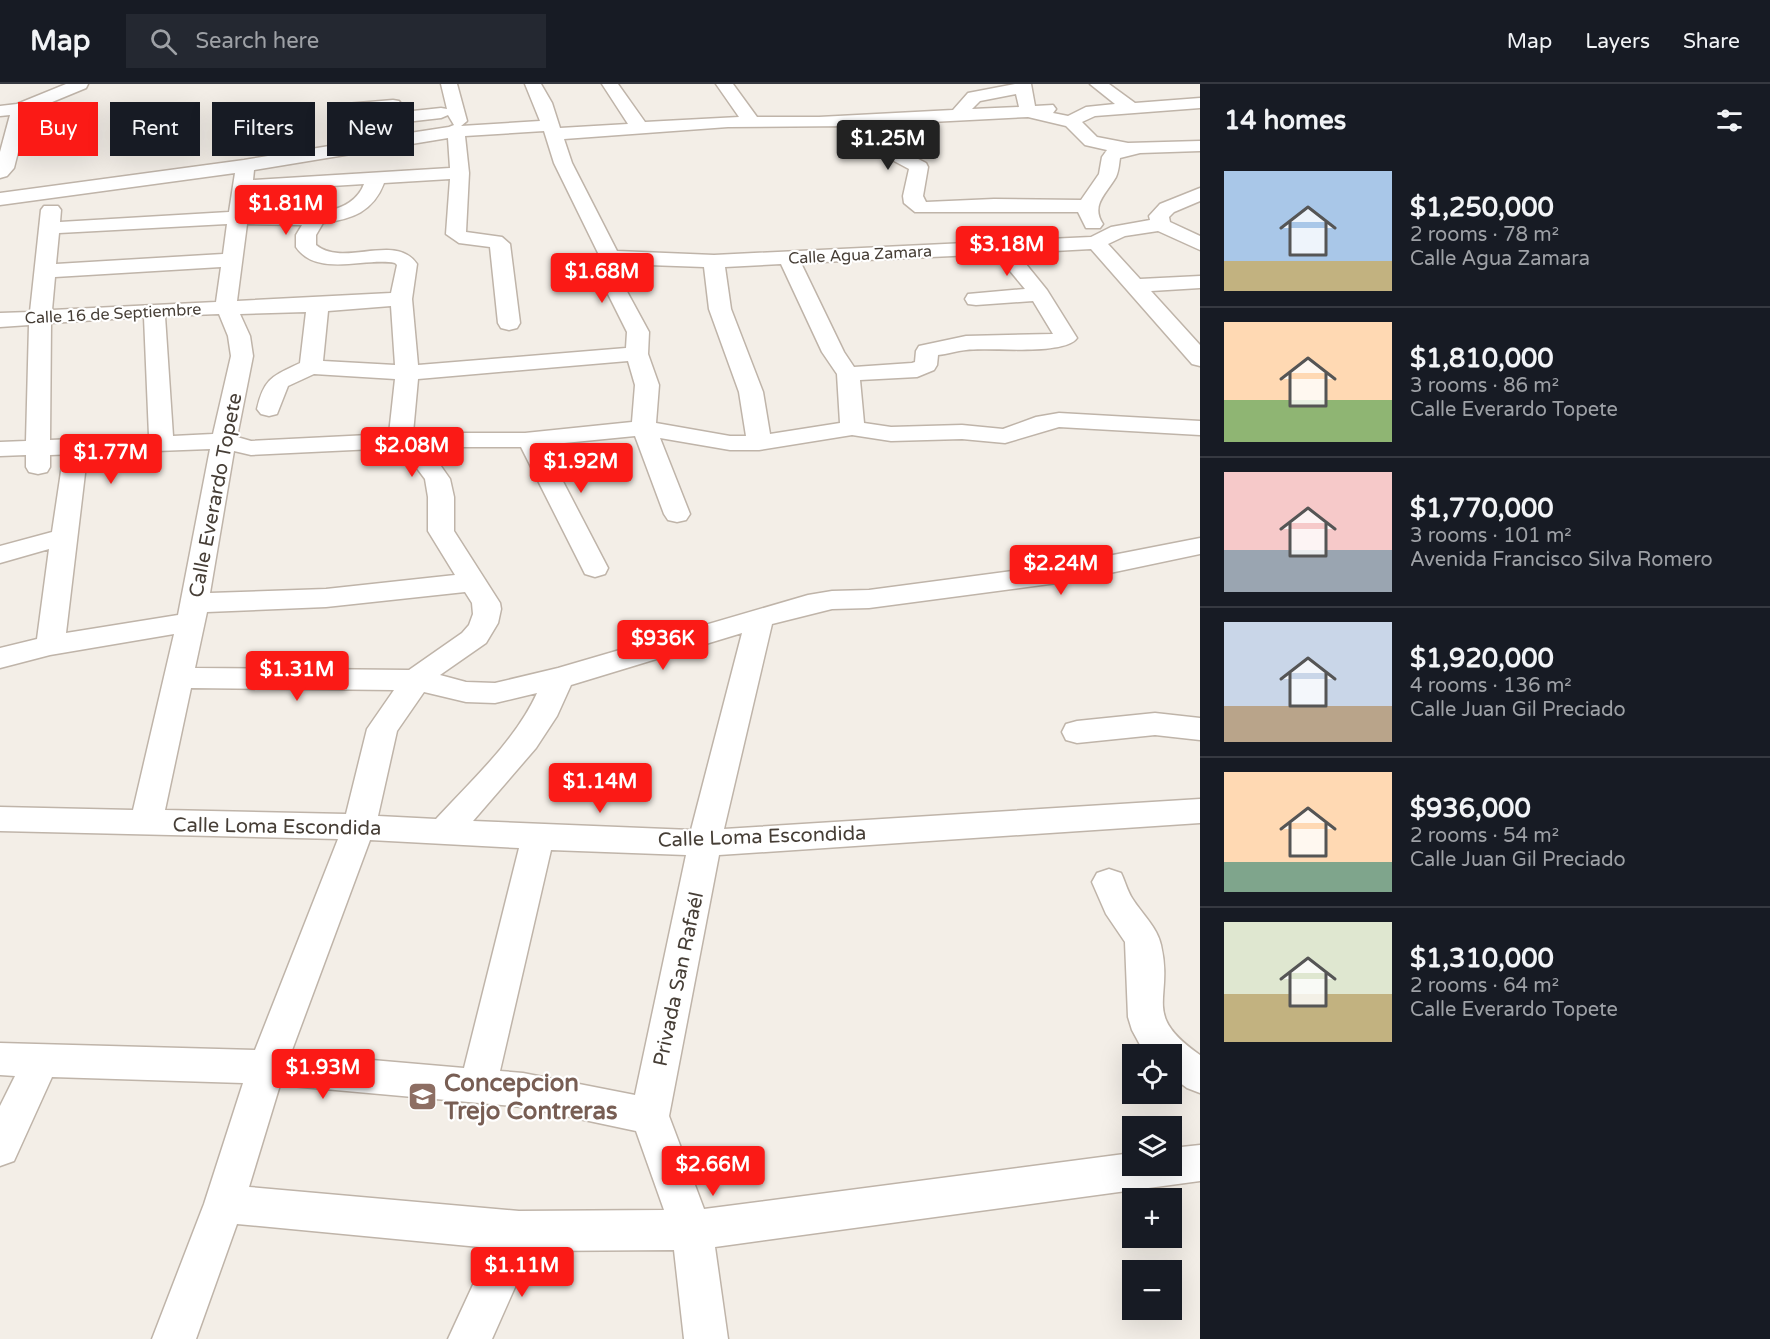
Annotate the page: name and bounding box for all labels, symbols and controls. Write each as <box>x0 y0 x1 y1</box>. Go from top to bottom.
search box <box>126 14 546 68</box>
text: Map <box>30 24 90 58</box>
icon: search <box>147 25 180 58</box>
text: Search here <box>195 28 319 54</box>
text: Map <box>1507 29 1552 54</box>
text: Layers <box>1585 29 1650 54</box>
text: Share <box>1683 29 1740 54</box>
chip: Buy <box>18 102 98 156</box>
chip: Rent <box>110 102 200 156</box>
chip: Filters <box>212 102 315 156</box>
chip: New <box>327 102 414 156</box>
icon: filters <box>1713 104 1746 137</box>
text: 14 homes <box>1224 105 1346 136</box>
pin: $1.25M <box>839 120 937 171</box>
text: $1.25M <box>851 127 925 151</box>
pin: $1.81M <box>237 185 335 236</box>
text: $1.81M <box>249 192 323 216</box>
text: $1,250,000 <box>1410 192 1554 223</box>
icon: home <box>1272 195 1344 267</box>
text: 2 rooms · 78 m² <box>1410 223 1559 247</box>
pin: $3.18M <box>958 226 1056 277</box>
text: $3.18M <box>970 233 1044 257</box>
street label: Calle Agua Zamara <box>788 241 933 269</box>
text: Calle Agua Zamara <box>1410 247 1590 271</box>
pin: $1.68M <box>553 253 651 304</box>
text: $1.68M <box>565 260 639 284</box>
street label: Calle 16 de Septiembre <box>24 299 202 329</box>
text: $1,810,000 <box>1410 343 1554 374</box>
icon: home <box>1272 346 1344 418</box>
text: 3 rooms · 86 m² <box>1410 374 1559 398</box>
street label: Calle Everardo Topete <box>184 391 248 600</box>
text: Calle Everardo Topete <box>1410 398 1618 422</box>
pin: $2.08M <box>363 427 461 478</box>
pin: $1.77M <box>62 434 160 485</box>
text: $2.08M <box>375 434 449 458</box>
text: $1.77M <box>74 441 148 465</box>
pin: $1.92M <box>532 443 630 494</box>
text: $1.92M <box>544 450 618 474</box>
text: $1,770,000 <box>1410 493 1554 524</box>
icon: home <box>1272 496 1344 568</box>
text: 3 rooms · 101 m² <box>1410 524 1572 548</box>
pin: $2.24M <box>1012 545 1110 596</box>
text: Avenida Francisco Silva Romero <box>1410 548 1713 572</box>
text: $2.24M <box>1024 552 1098 576</box>
pin: $936K <box>621 620 705 671</box>
text: $936K <box>631 627 695 651</box>
text: $1,920,000 <box>1410 643 1554 674</box>
icon: home <box>1272 646 1344 718</box>
pin: $1.31M <box>248 651 346 702</box>
text: $1.31M <box>260 658 334 682</box>
text: 4 rooms · 136 m² <box>1410 674 1572 698</box>
text: Calle Juan Gil Preciado <box>1410 698 1626 722</box>
pin: $1.14M <box>551 763 649 814</box>
text: $1.14M <box>563 770 637 794</box>
text: $936,000 <box>1410 793 1531 824</box>
icon: home <box>1272 796 1344 868</box>
street label: Calle Loma Escondida <box>172 813 382 841</box>
street label: Calle Loma Escondida <box>657 821 867 853</box>
text: 2 rooms · 54 m² <box>1410 824 1559 848</box>
text: Calle Juan Gil Preciado <box>1410 848 1626 872</box>
street label: Privada San Rafaél <box>649 890 709 1069</box>
text: $1,310,000 <box>1410 943 1554 974</box>
icon: home <box>1272 946 1344 1018</box>
text: 2 rooms · 64 m² <box>1410 974 1559 998</box>
text: Calle Everardo Topete <box>1410 998 1618 1022</box>
map controls <box>1122 1044 1182 1320</box>
button: locate <box>1122 1044 1182 1104</box>
pin: $1.93M <box>274 1049 372 1100</box>
text: $1.93M <box>286 1056 360 1080</box>
place label: Concepcion Trejo Contreras <box>443 1069 618 1126</box>
school or university icon: Concepcion Trejo Contreras <box>407 1081 439 1113</box>
button: layers <box>1122 1116 1182 1176</box>
pin: $2.66M <box>664 1146 762 1197</box>
text: $2.66M <box>676 1153 750 1177</box>
button: + <box>1122 1188 1182 1248</box>
pin: $1.11M <box>473 1247 571 1298</box>
text: $1.11M <box>485 1254 559 1278</box>
button: − <box>1122 1260 1182 1320</box>

